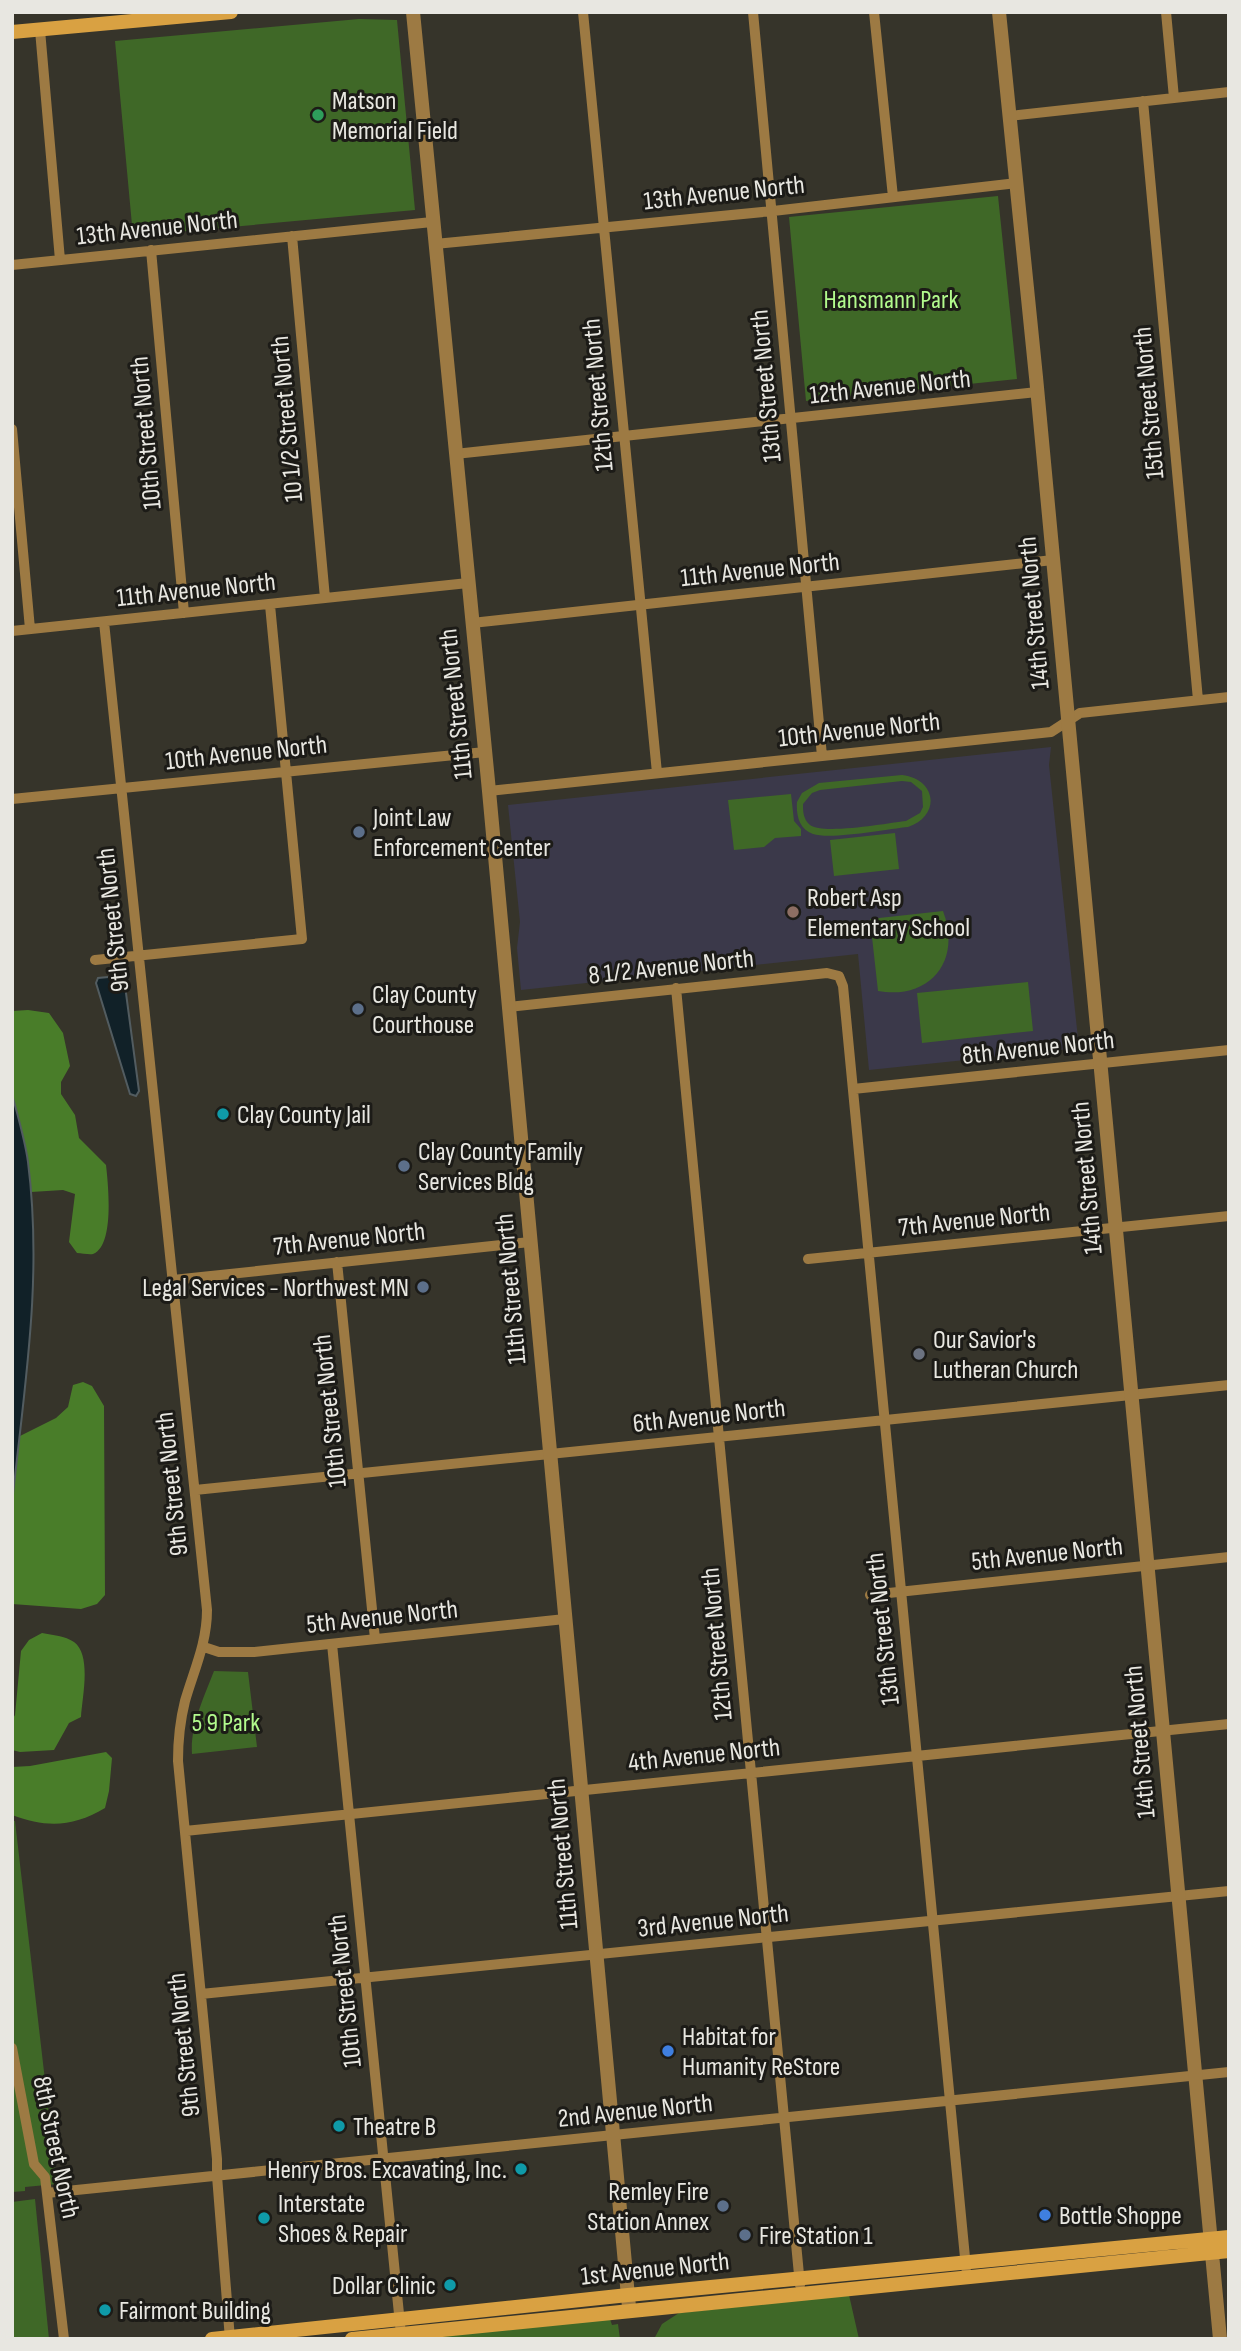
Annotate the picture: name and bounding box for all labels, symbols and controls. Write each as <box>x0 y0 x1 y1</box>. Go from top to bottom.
place label: Matson Memorial Field <box>332 86 458 147</box>
marker: Matson Memorial Field <box>310 107 326 123</box>
street label: 13th Avenue North <box>642 170 806 217</box>
street label: 13th Avenue North <box>75 205 239 252</box>
park label: Hansmann Park <box>824 285 958 316</box>
street label: 13th Street North <box>744 308 789 463</box>
street label: 12th Street North <box>576 317 621 473</box>
street label: 15th Street North <box>1127 326 1172 480</box>
street label: 10 1/2 Street North <box>265 334 310 503</box>
street label: 10th Street North <box>124 355 169 511</box>
street label: 12th Avenue North <box>808 364 972 411</box>
street label: 14th Street North <box>1012 535 1057 690</box>
street label: 11th Avenue North <box>679 547 841 594</box>
street label: 11th Avenue North <box>115 567 277 614</box>
street label: 11th Street North <box>433 627 480 781</box>
street label: 10th Avenue North <box>777 707 942 754</box>
street label: 10th Avenue North <box>164 730 329 777</box>
place label: Joint Law Enforcement Center <box>372 803 551 864</box>
marker: Joint Law Enforcement Center <box>351 824 367 840</box>
street label: 9th Street North <box>91 846 136 993</box>
place label: Robert Asp Elementary School <box>807 883 970 944</box>
marker: Robert Asp Elementary School <box>785 904 801 920</box>
street label: 8 1/2 Avenue North <box>587 943 755 992</box>
place label: Clay County Courthouse <box>372 980 477 1041</box>
marker: Clay County Courthouse <box>350 1001 366 1017</box>
street label: 8th Avenue North <box>960 1025 1116 1072</box>
place label: Clay County Jail <box>237 1100 371 1131</box>
street label: 14th Street North <box>1065 1100 1110 1255</box>
marker: Clay County Jail <box>215 1106 231 1122</box>
place label: Clay County Family Services Bldg <box>418 1137 583 1198</box>
marker: Clay County Family Services Bldg <box>396 1158 412 1174</box>
street label: 7th Avenue North <box>897 1197 1052 1244</box>
street label: 11th Street North <box>489 1212 534 1365</box>
street label: 7th Avenue North <box>272 1216 427 1263</box>
place label: Legal Services - Northwest MN <box>142 1273 409 1304</box>
marker: Legal Services - Northwest MN <box>415 1279 431 1295</box>
place label: Our Savior's Lutheran Church <box>933 1325 1079 1386</box>
street label: 10th Street North <box>307 1333 354 1489</box>
marker: Our Savior's Lutheran Church <box>911 1346 927 1362</box>
street label: 6th Avenue North <box>631 1393 787 1440</box>
street label: 9th Street North <box>150 1410 195 1557</box>
street label: 5th Avenue North <box>970 1531 1124 1578</box>
street label: 13th Street North <box>860 1551 907 1707</box>
street label: 12th Street North <box>695 1566 740 1722</box>
street label: 5th Avenue North <box>305 1594 459 1641</box>
street label: 14th Street North <box>1118 1664 1163 1819</box>
park label: 5 9 Park <box>192 1708 260 1739</box>
street label: 4th Avenue North <box>627 1732 782 1779</box>
street label: 11th Street North <box>541 1777 586 1930</box>
street label: 3rd Avenue North <box>636 1898 790 1945</box>
street label: 10th Street North <box>322 1913 369 2069</box>
street label: 9th Street North <box>162 1971 207 2118</box>
place label: Habitat for Humanity ReStore <box>682 2022 840 2083</box>
marker: Habitat for Humanity ReStore <box>660 2043 676 2059</box>
street label: 8th Street North <box>25 2073 86 2221</box>
street label: 2nd Avenue North <box>556 2088 714 2135</box>
place label: Theatre B <box>353 2112 436 2143</box>
marker: Theatre B <box>331 2118 347 2134</box>
place label: Henry Bros. Excavating, Inc. <box>267 2155 507 2186</box>
marker: Henry Bros. Excavating, Inc. <box>513 2161 529 2177</box>
place label: Remley Fire Station Annex <box>587 2177 709 2238</box>
place label: Interstate Shoes & Repair <box>278 2189 408 2250</box>
marker: Remley Fire Station Annex <box>715 2198 731 2214</box>
place label: Bottle Shoppe <box>1059 2201 1182 2232</box>
marker: Bottle Shoppe <box>1037 2207 1053 2223</box>
marker: Interstate Shoes & Repair <box>256 2210 272 2226</box>
place label: Fire Station 1 <box>759 2221 873 2252</box>
marker: Fire Station 1 <box>737 2227 753 2243</box>
street label: 1st Avenue North <box>579 2246 731 2293</box>
place label: Dollar Clinic <box>332 2271 436 2302</box>
marker: Dollar Clinic <box>442 2277 458 2293</box>
place label: Fairmont Building <box>119 2296 271 2327</box>
marker: Fairmont Building <box>97 2302 113 2318</box>

